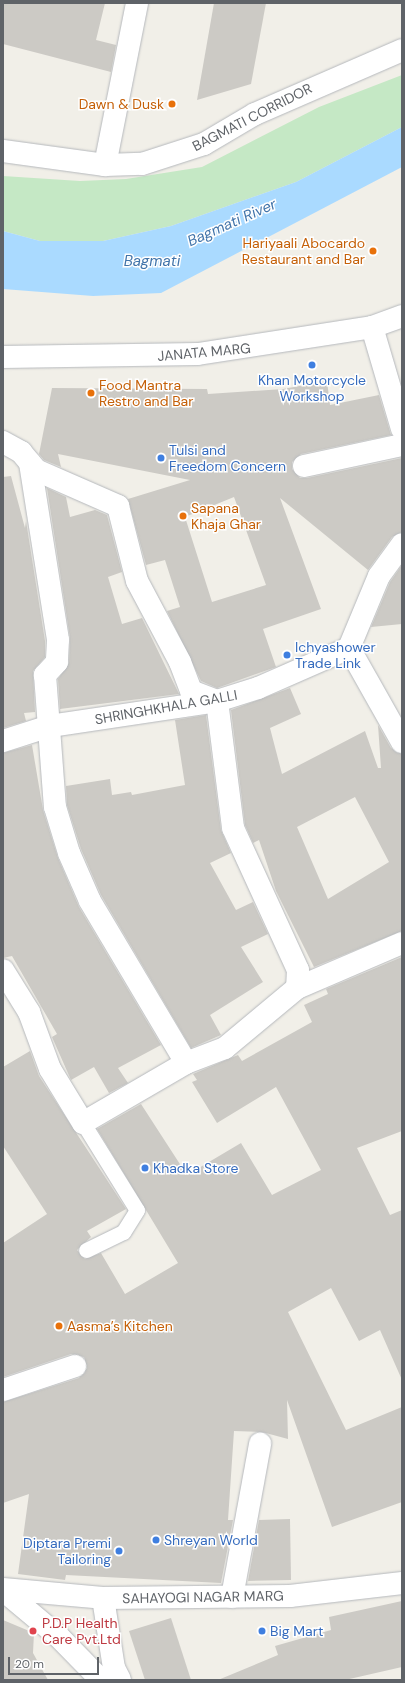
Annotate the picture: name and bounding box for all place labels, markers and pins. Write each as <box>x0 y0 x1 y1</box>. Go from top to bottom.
place label: Dawn & Dusk <box>79 96 164 112</box>
marker: Dawn & Dusk <box>167 99 177 109</box>
place label: Hariyaali Abocardo Restaurant and Bar <box>242 235 365 268</box>
marker: Hariyaali Abocardo Restaurant and Bar <box>368 246 378 256</box>
marker: Khan Motorcycle Workshop <box>307 360 317 370</box>
place label: Khan Motorcycle Workshop <box>258 372 366 404</box>
place label: Food Mantra Restro and Bar <box>99 377 193 410</box>
marker: Food Mantra Restro and Bar <box>86 388 96 398</box>
place label: Tulsi and Freedom Concern <box>169 442 286 474</box>
marker: Tulsi and Freedom Concern <box>156 453 166 463</box>
place label: Sapana Khaja Ghar <box>191 500 261 532</box>
marker: Sapana Khaja Ghar <box>178 511 188 521</box>
place label: Ichyashower Trade Link <box>295 639 376 672</box>
marker: Ichyashower Trade Link <box>282 650 292 660</box>
place label: Khadka Store <box>153 1160 239 1176</box>
marker: Khadka Store <box>140 1163 150 1173</box>
place label: Aasma’s Kitchen <box>67 1318 173 1334</box>
marker: Aasma’s Kitchen <box>54 1321 64 1331</box>
place label: Shreyan World <box>164 1532 258 1548</box>
place label: Diptara Premi Tailoring <box>23 1535 111 1568</box>
marker: Shreyan World <box>151 1535 161 1545</box>
marker: Diptara Premi Tailoring <box>114 1546 124 1556</box>
place label: P.D.P Health Care Pvt.Ltd <box>42 1615 121 1648</box>
place label: Big Mart <box>270 1623 323 1639</box>
marker: P.D.P Health Care Pvt.Ltd <box>27 1625 39 1637</box>
marker: Big Mart <box>257 1626 267 1636</box>

